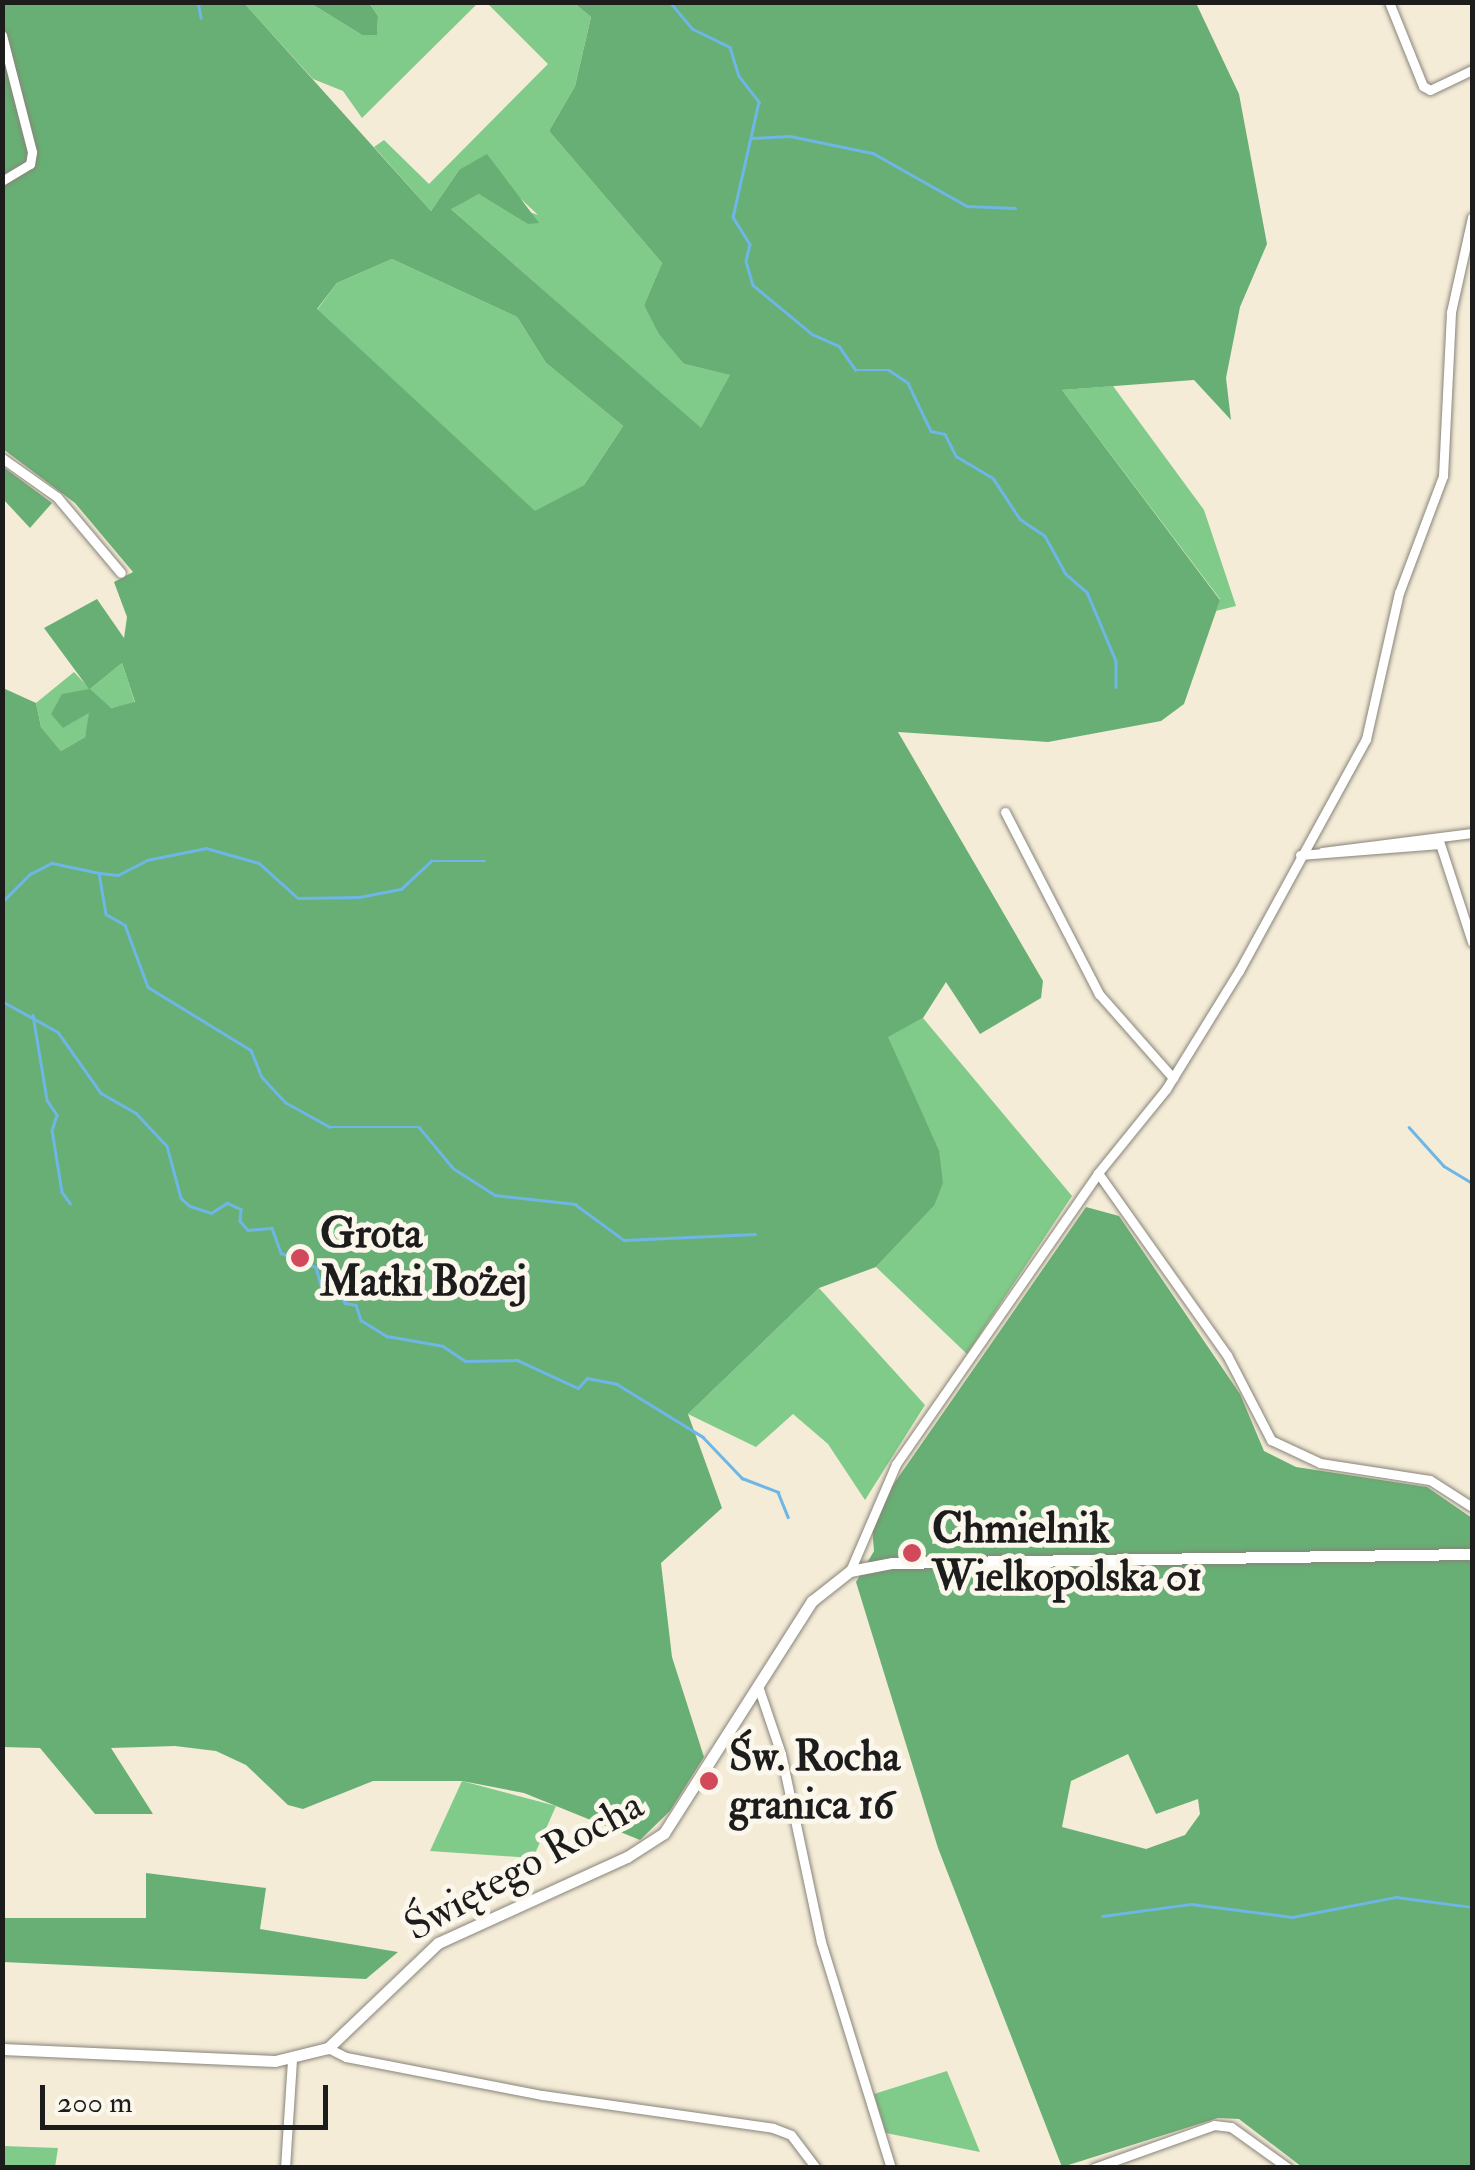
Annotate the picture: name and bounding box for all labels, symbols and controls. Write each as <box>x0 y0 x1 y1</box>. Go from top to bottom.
place label: Grota Matki Bożej <box>320 1209 527 1308</box>
marker: Grota Matki Bożej <box>289 1247 311 1269</box>
place label: Chmielnik Wielkopolska 01 <box>932 1504 1202 1602</box>
marker: Chmielnik Wielkopolska 01 <box>901 1542 923 1564</box>
place label: Św. Rocha granica 16 <box>729 1732 900 1830</box>
marker: Św. Rocha granica 16 <box>698 1770 720 1792</box>
street label: Świętego Rocha <box>396 1780 652 1952</box>
scale bar <box>45 2065 332 2127</box>
text: 200 m <box>57 2084 133 2121</box>

